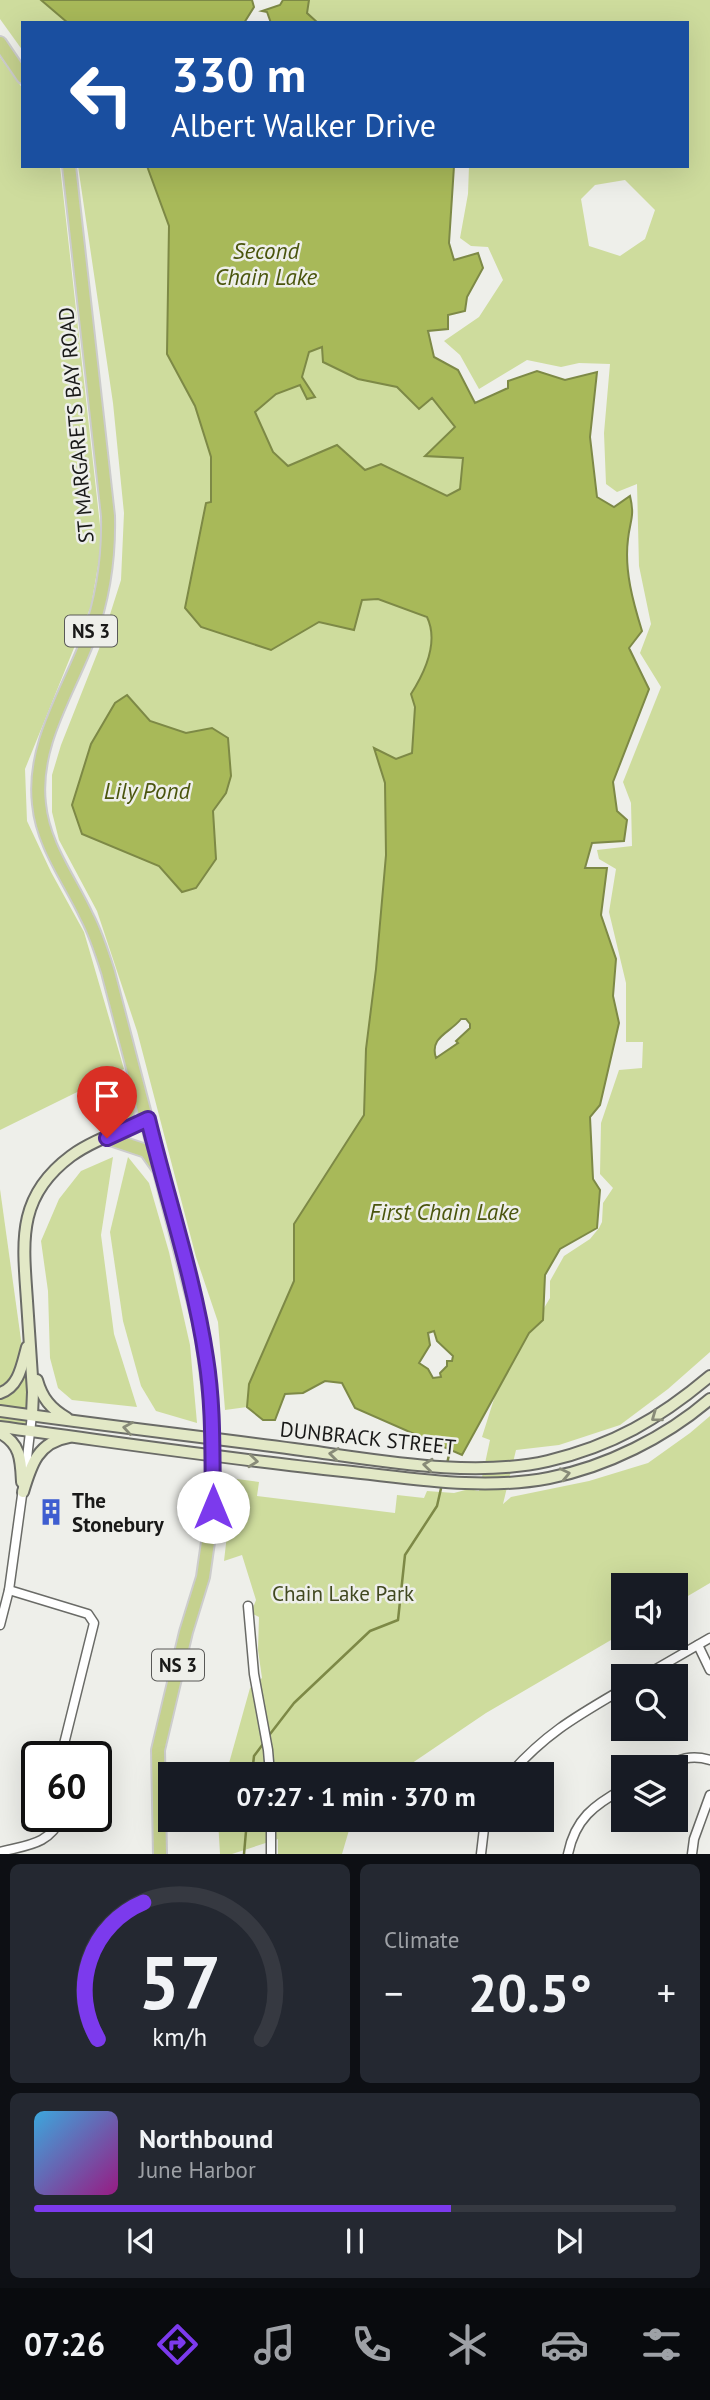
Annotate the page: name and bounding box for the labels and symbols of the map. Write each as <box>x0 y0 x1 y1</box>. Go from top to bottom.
water label: Second Chain Lake <box>215 236 317 291</box>
street label: ST MARGARETS BAY ROAD <box>52 306 100 544</box>
road number: NS 3 <box>65 616 117 646</box>
water label: Lily Pond <box>104 776 192 805</box>
pin <box>77 1066 137 1138</box>
water label: First Chain Lake <box>369 1197 519 1226</box>
one-way arrow <box>651 1409 663 1422</box>
street label: DUNBRACK STREET <box>279 1415 458 1461</box>
one-way arrow <box>122 1421 134 1436</box>
one-way arrow <box>329 1447 340 1462</box>
one-way arrow <box>247 1454 259 1469</box>
one-way arrow <box>422 1458 433 1473</box>
one-way arrow <box>559 1468 571 1483</box>
position arrow <box>176 1470 250 1544</box>
place label: The Stonebury <box>72 1487 165 1538</box>
building icon: The Stonebury <box>36 1497 66 1527</box>
park label: Chain Lake Park <box>272 1580 414 1607</box>
road number: NS 3 <box>152 1650 204 1680</box>
speed limit sign: 60 <box>21 1741 112 1832</box>

